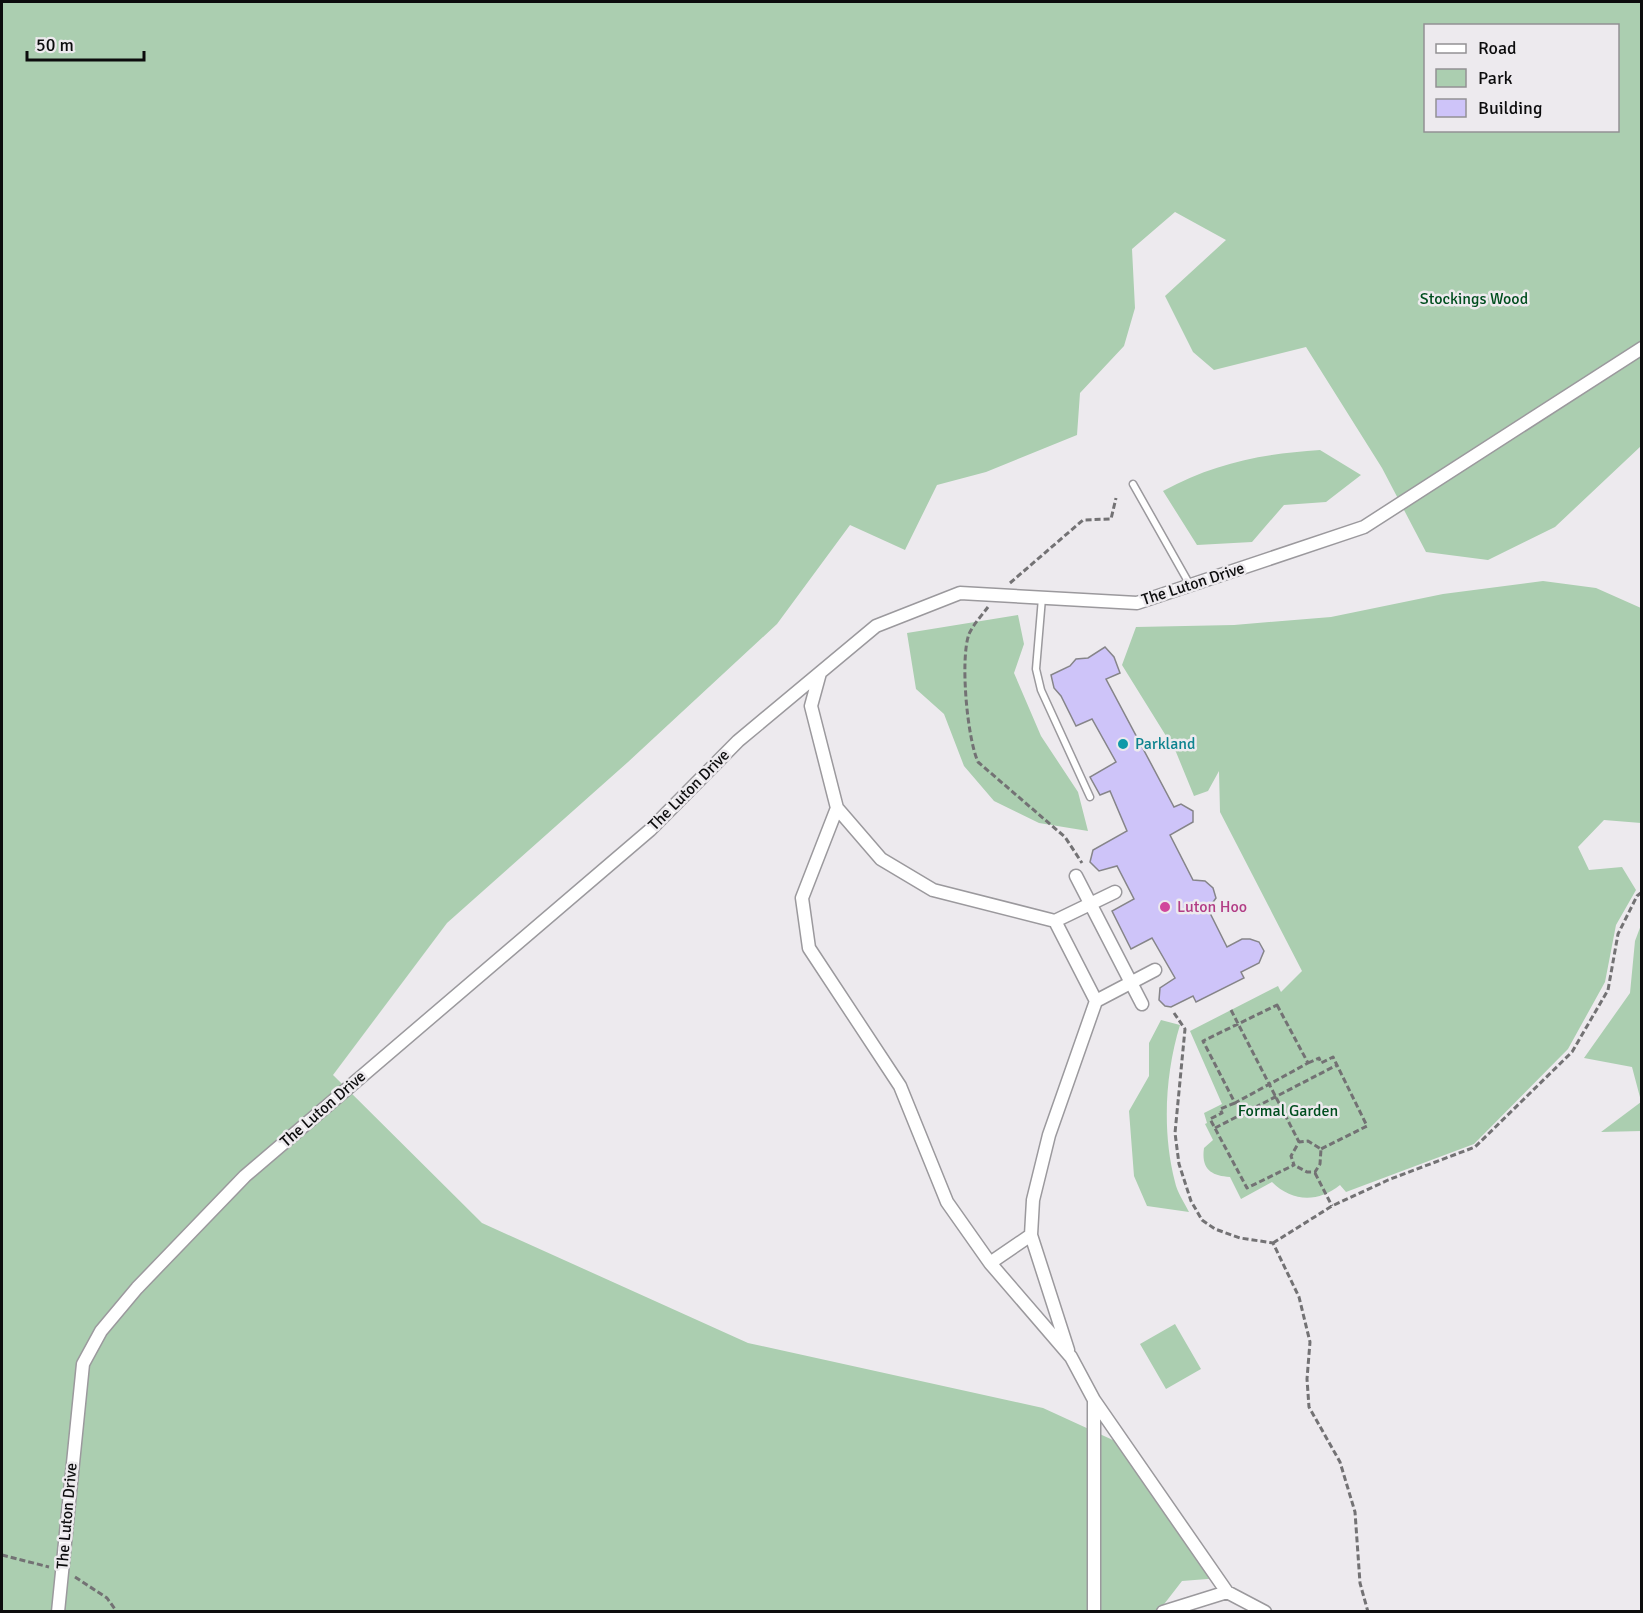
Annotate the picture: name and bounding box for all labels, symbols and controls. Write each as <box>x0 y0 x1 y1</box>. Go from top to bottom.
scale bar <box>27 24 144 62</box>
legend <box>1424 24 1619 132</box>
text: 50 m <box>36 34 74 56</box>
text: Road <box>1478 37 1517 59</box>
text: Park <box>1478 67 1513 89</box>
text: Building <box>1478 97 1542 119</box>
park label: Stockings Wood <box>1420 289 1528 309</box>
street label: The Luton Drive <box>1139 558 1247 610</box>
place label: Parkland <box>1135 734 1196 754</box>
marker: Parkland <box>1116 737 1130 751</box>
street label: The Luton Drive <box>644 745 734 835</box>
place label: Luton Hoo <box>1177 897 1247 917</box>
marker: Luton Hoo <box>1158 900 1172 914</box>
street label: The Luton Drive <box>276 1066 370 1152</box>
park label: Formal Garden <box>1238 1101 1338 1121</box>
street label: The Luton Drive <box>52 1462 82 1570</box>

